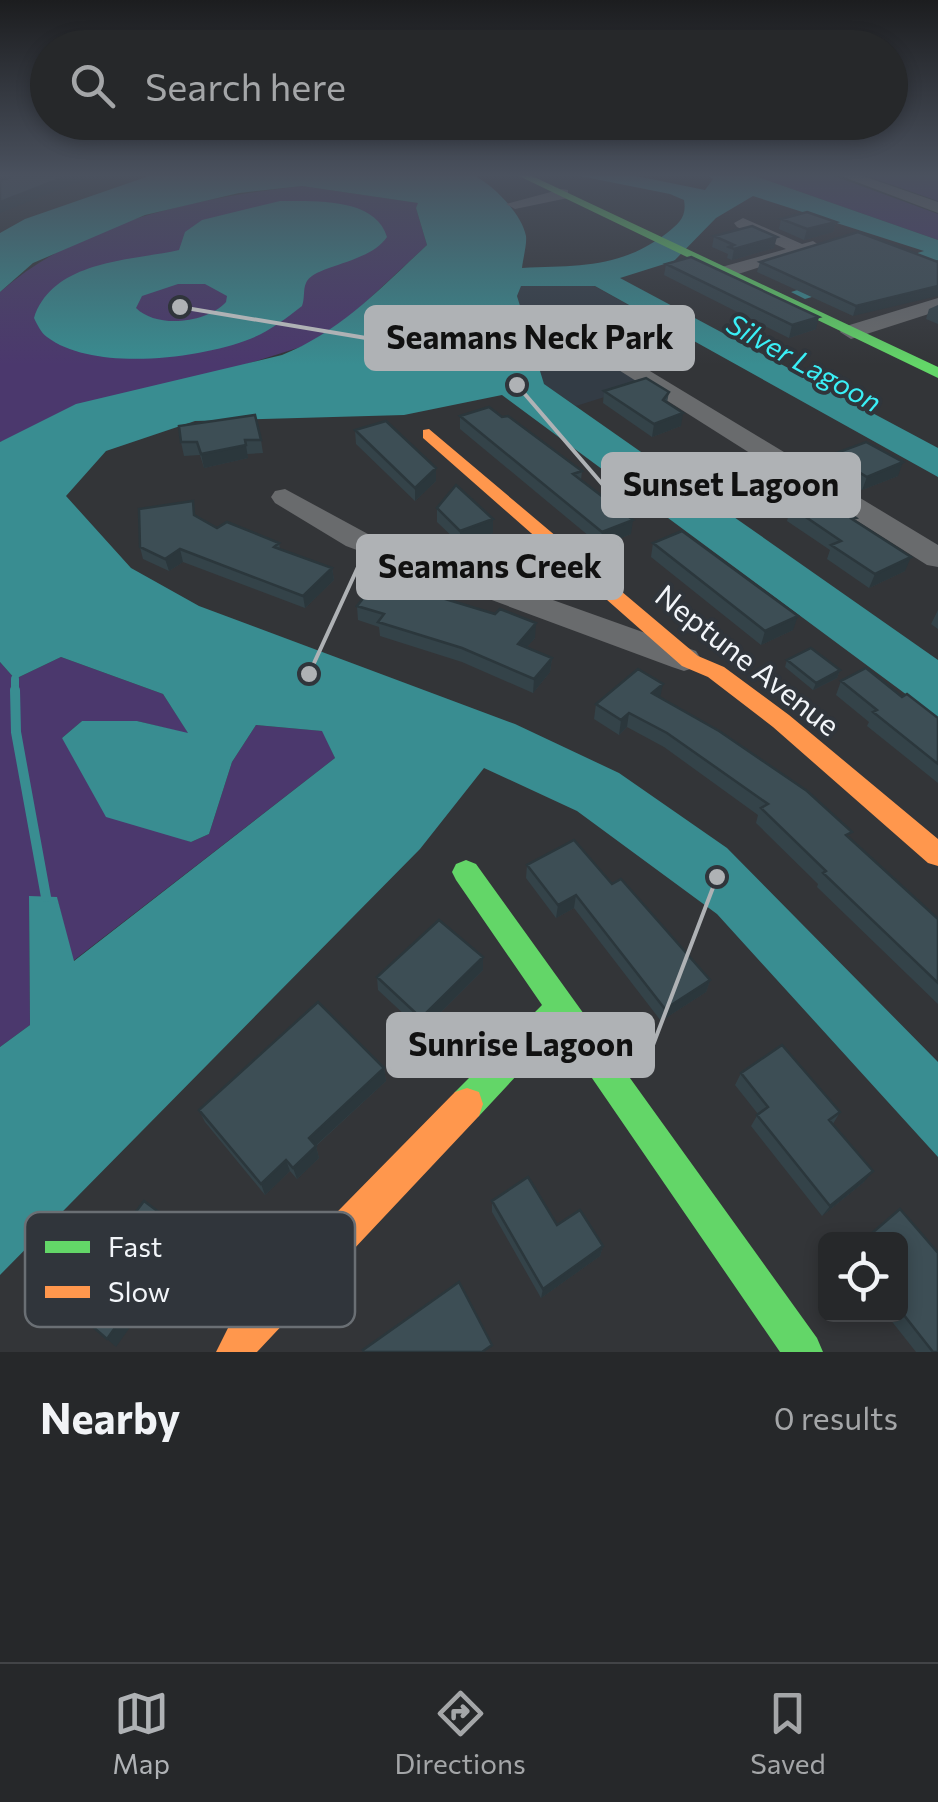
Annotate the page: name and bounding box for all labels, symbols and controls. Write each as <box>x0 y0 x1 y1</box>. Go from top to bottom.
search box <box>30 30 908 140</box>
icon: search <box>65 58 120 113</box>
text: Search here <box>145 62 346 109</box>
water label: Silver Lagoon <box>721 306 888 418</box>
callout: Seamans Neck Park <box>366 307 693 369</box>
text: Seamans Neck Park <box>386 316 674 356</box>
callout: Sunset Lagoon <box>603 454 859 516</box>
text: Sunset Lagoon <box>623 463 839 503</box>
callout: Seamans Creek <box>358 536 622 598</box>
text: Seamans Creek <box>378 545 603 585</box>
street label: Neptune Avenue <box>649 576 848 742</box>
callout: Sunrise Lagoon <box>388 1014 653 1076</box>
text: Sunrise Lagoon <box>408 1023 634 1063</box>
legend <box>25 1212 355 1327</box>
text: Fast <box>108 1229 162 1263</box>
map controls <box>818 1232 908 1322</box>
button: locate <box>818 1232 908 1322</box>
text: Slow <box>108 1274 170 1308</box>
text: Nearby <box>40 1391 180 1443</box>
text: 0 results <box>774 1397 898 1437</box>
tab: Map <box>112 1686 170 1780</box>
tab: Directions <box>394 1686 526 1780</box>
tab: Saved <box>750 1686 826 1780</box>

